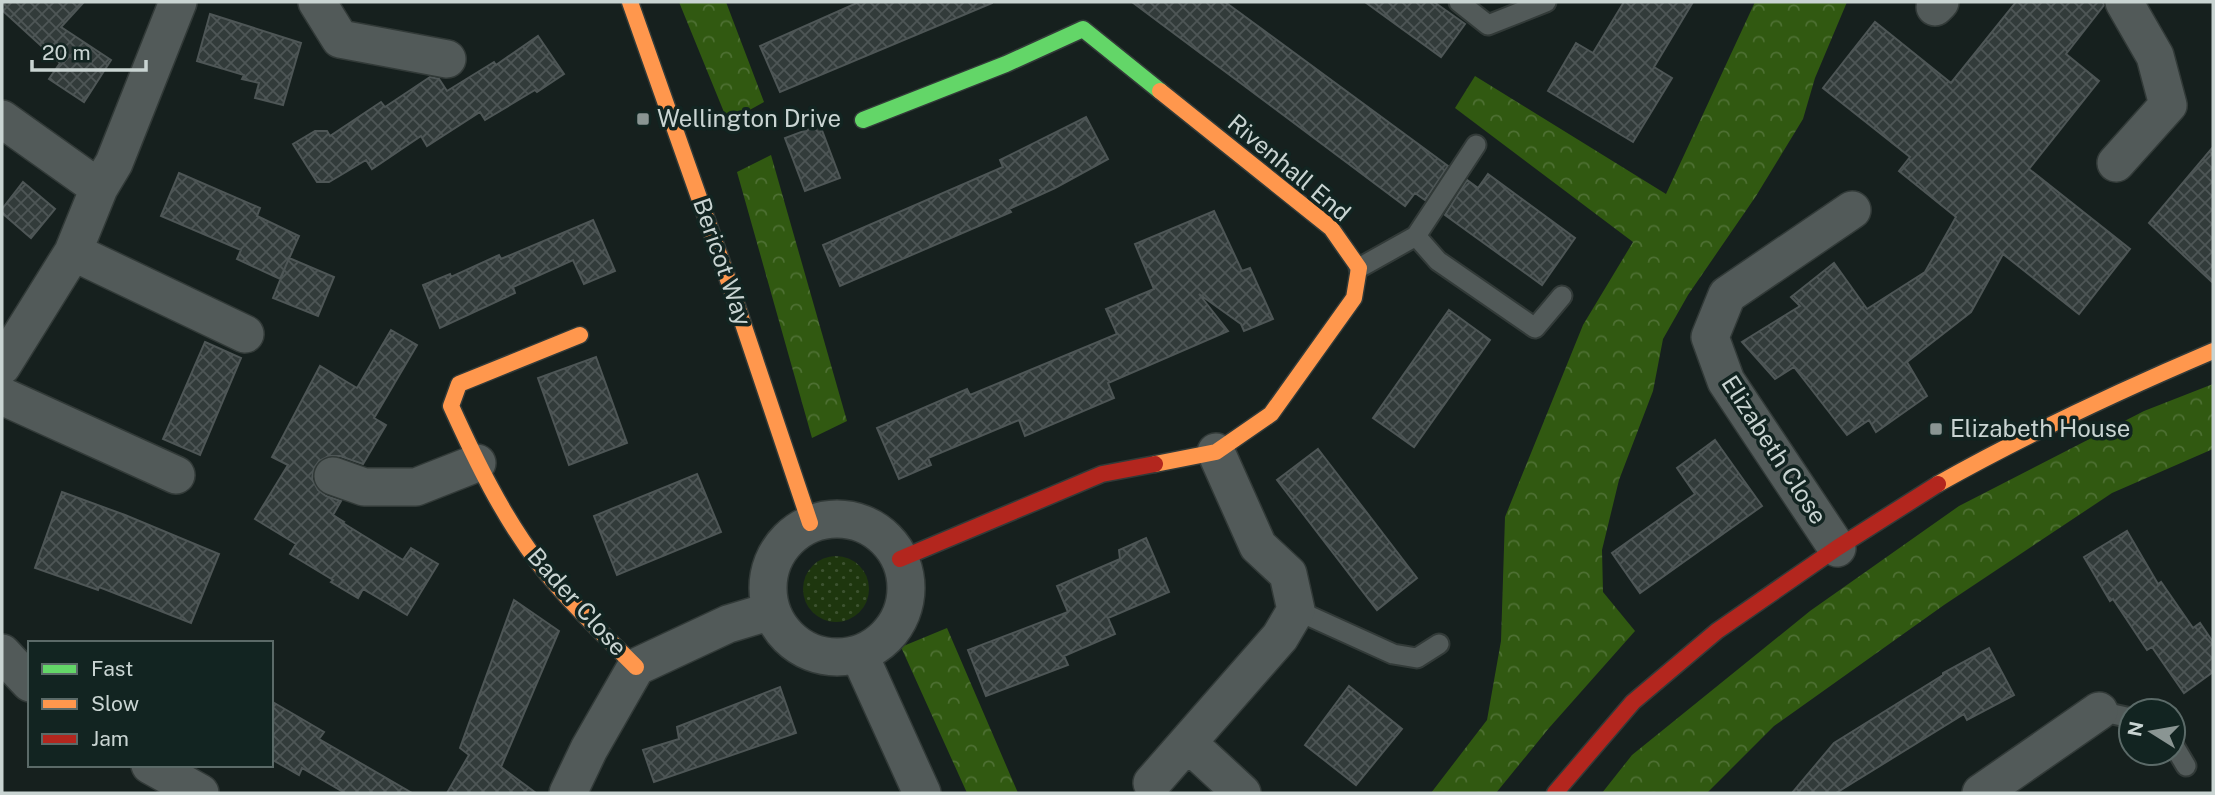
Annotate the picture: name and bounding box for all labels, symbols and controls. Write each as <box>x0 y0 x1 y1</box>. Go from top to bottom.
scale bar <box>32 28 145 72</box>
text: 20 m <box>42 40 91 65</box>
place label: Wellington Drive <box>657 104 841 132</box>
street label: Rivenhall End <box>1223 108 1357 227</box>
marker: Wellington Drive <box>635 111 651 127</box>
street label: Bericot Way <box>688 194 758 329</box>
street label: Elizabeth Close <box>1716 370 1833 529</box>
place label: Elizabeth House <box>1950 414 2130 442</box>
marker: Elizabeth House <box>1928 421 1944 437</box>
street label: Bader Close <box>522 542 633 661</box>
legend <box>28 641 273 767</box>
text: Fast <box>91 656 133 681</box>
text: Slow <box>91 691 139 716</box>
north arrow <box>2117 697 2187 767</box>
text: N <box>2123 719 2148 738</box>
text: Jam <box>91 726 129 751</box>

